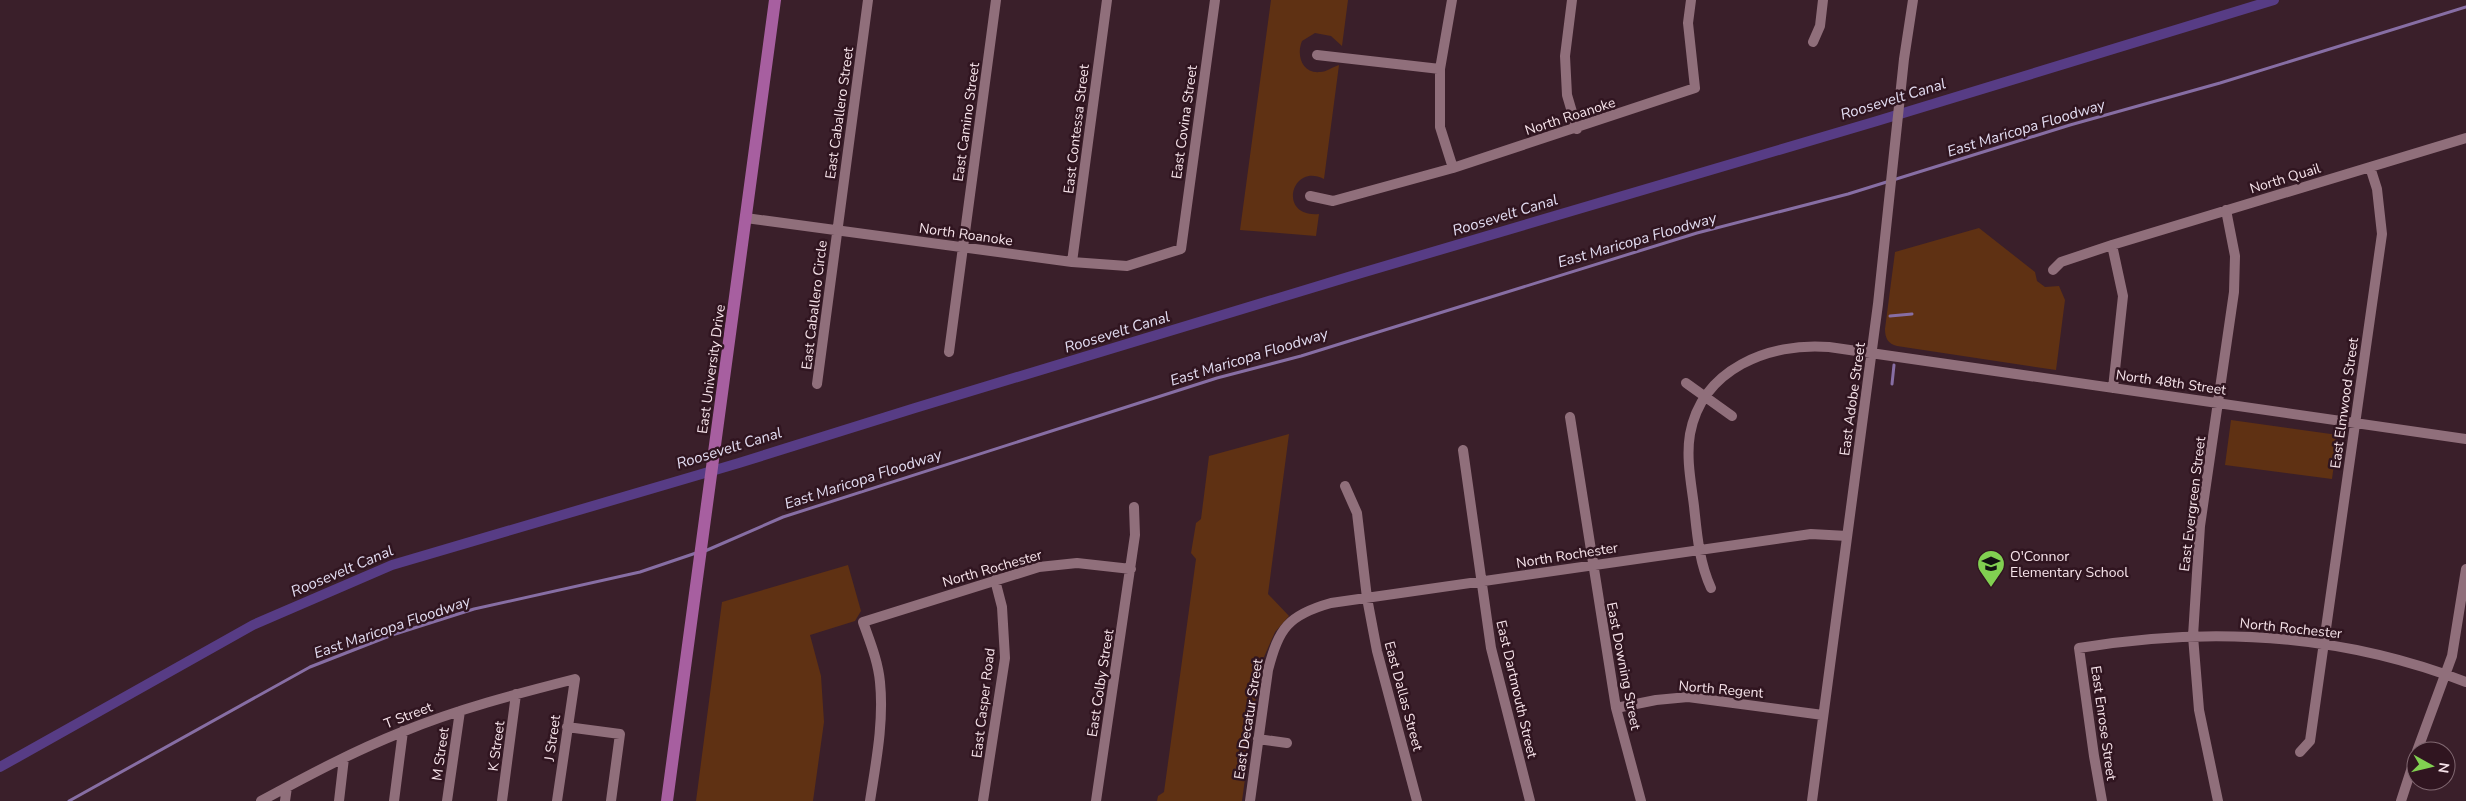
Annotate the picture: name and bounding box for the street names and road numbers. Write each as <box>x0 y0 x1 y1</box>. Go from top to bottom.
street label: East Caballero Street <box>821 46 858 180</box>
street label: East Camino Street <box>949 61 984 183</box>
street label: East Contessa Street <box>1059 63 1094 195</box>
street label: East Covina Street <box>1167 64 1202 180</box>
street label: North Roanoke <box>1522 93 1618 140</box>
street label: North Quail <box>2247 158 2324 198</box>
street label: North Roanoke <box>918 219 1014 250</box>
street label: East Caballero Circle <box>797 239 832 371</box>
street label: East University Drive <box>693 303 730 435</box>
street label: East Elmwood Street <box>2326 336 2363 470</box>
street label: East Adobe Street <box>1835 341 1870 457</box>
street label: North 48th Street <box>2114 365 2228 400</box>
street label: East Evergreen Street <box>2175 435 2210 573</box>
street label: North Rochester <box>1515 538 1619 573</box>
street label: North Rochester <box>940 545 1044 592</box>
street label: East Downing Street <box>1602 601 1645 732</box>
street label: North Rochester <box>2239 614 2343 643</box>
street label: East Dartmouth Street <box>1491 618 1542 760</box>
street label: East Colby Street <box>1083 628 1118 738</box>
street label: East Dallas Street <box>1380 639 1427 753</box>
street label: East Casper Road <box>967 647 1000 759</box>
street label: East Decatur Street <box>1230 657 1267 781</box>
street label: East Enrose Street <box>2086 665 2121 782</box>
street label: North Regent <box>1678 676 1764 703</box>
street label: T Street <box>381 698 435 733</box>
street label: J Street <box>540 714 565 763</box>
street label: K Street <box>484 720 509 772</box>
street label: M Street <box>427 726 454 782</box>

